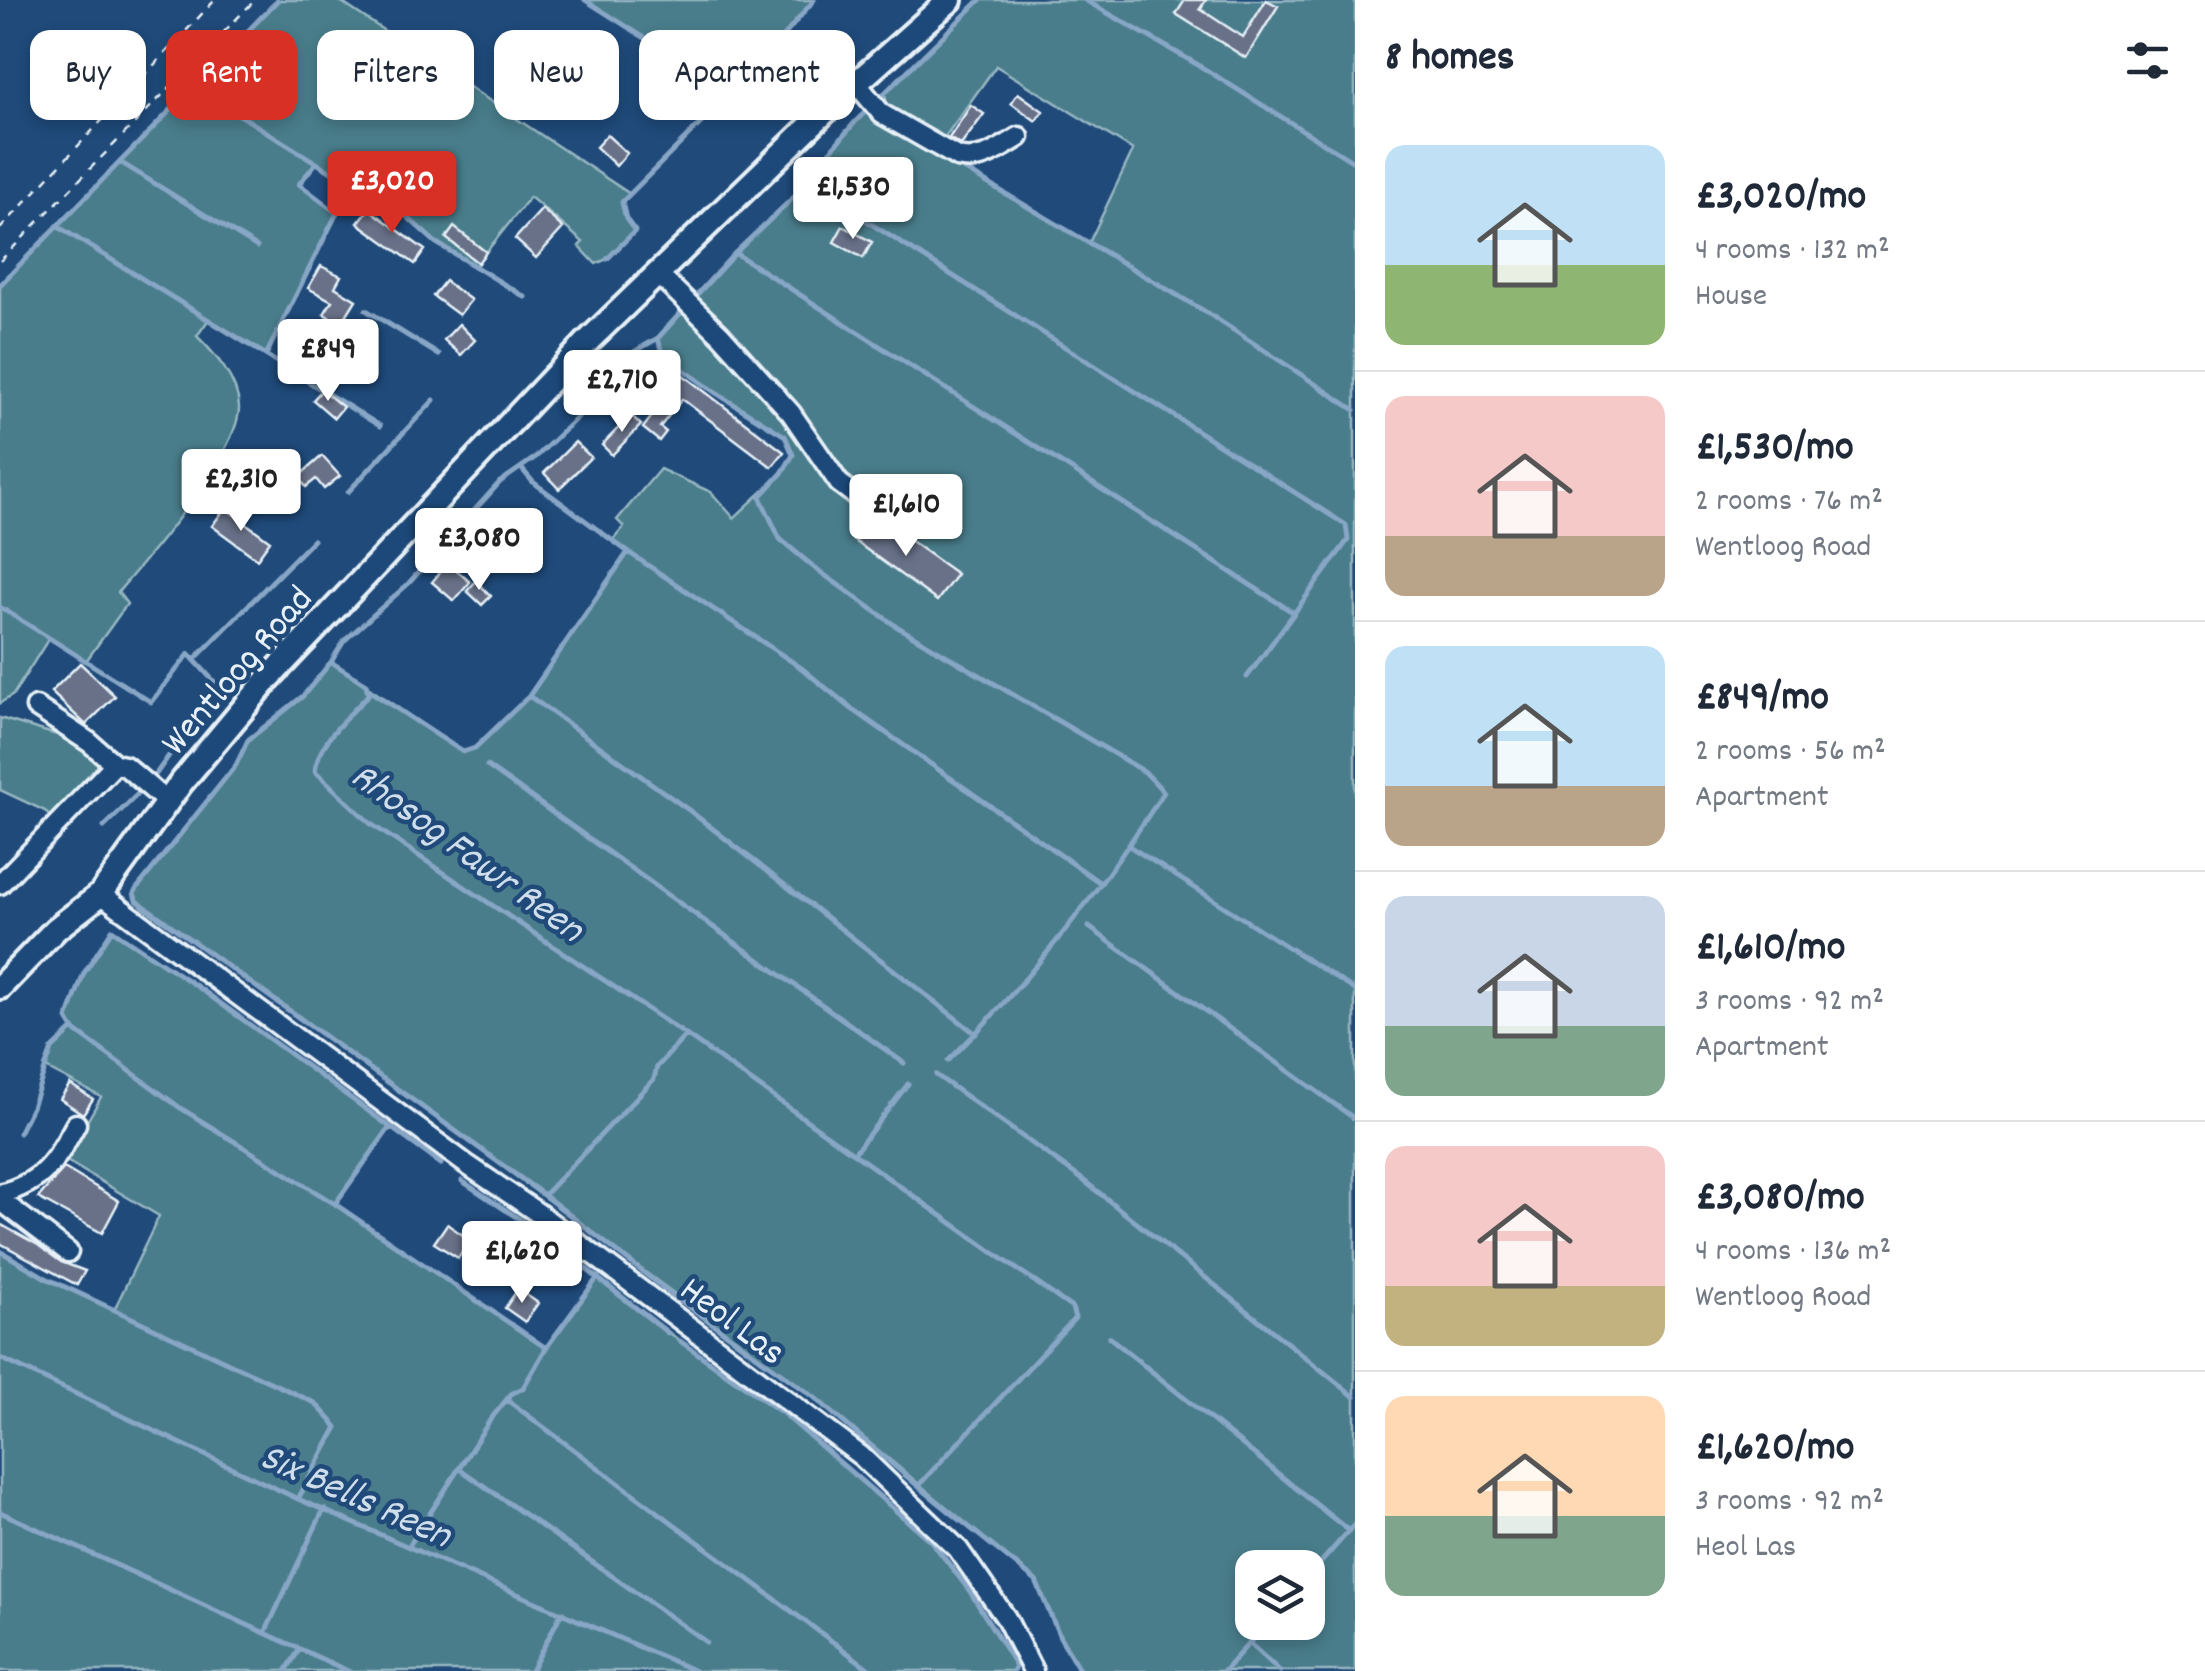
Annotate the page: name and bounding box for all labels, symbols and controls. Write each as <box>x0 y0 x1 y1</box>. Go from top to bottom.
chip: Buy <box>30 30 146 120</box>
chip: Rent <box>166 30 297 120</box>
chip: Filters <box>317 30 474 120</box>
chip: New <box>494 30 619 120</box>
chip: Apartment <box>639 30 855 120</box>
text: 8 homes <box>1385 30 1514 90</box>
icon: filters <box>2120 33 2175 88</box>
pin: £3,020 <box>311 151 473 236</box>
pin: £1,530 <box>772 157 934 242</box>
text: £3,020 <box>349 160 435 206</box>
text: £1,530 <box>815 166 891 212</box>
text: £3,020/mo <box>1695 169 1866 229</box>
icon: home <box>1465 185 1585 305</box>
text: 4 rooms · 132 m² <box>1695 229 1890 275</box>
text: House <box>1695 275 1767 321</box>
pin: £849 <box>269 319 387 404</box>
text: £849 <box>300 328 356 374</box>
pin: £2,710 <box>541 350 703 435</box>
text: £2,710 <box>586 359 658 405</box>
text: £1,530/mo <box>1695 420 1854 480</box>
icon: home <box>1465 436 1585 556</box>
pin: £2,310 <box>160 449 322 534</box>
text: £2,310 <box>204 458 278 504</box>
pin: £1,610 <box>825 474 987 559</box>
text: 2 rooms · 76 m² <box>1695 480 1883 526</box>
text: £1,610 <box>871 483 941 529</box>
pin: £3,080 <box>398 508 560 593</box>
text: £3,080 <box>437 517 521 563</box>
text: Wentloog Road <box>1695 526 1871 572</box>
street label: Wentloog Road <box>150 576 329 770</box>
text: £849/mo <box>1695 670 1829 730</box>
icon: home <box>1465 686 1585 806</box>
text: 2 rooms · 56 m² <box>1695 730 1886 776</box>
water label: Rhosog Fawr Reen <box>337 751 595 960</box>
text: Apartment <box>1695 776 1829 822</box>
text: £1,610/mo <box>1695 920 1845 980</box>
icon: home <box>1465 936 1585 1056</box>
text: 3 rooms · 92 m² <box>1695 980 1884 1026</box>
text: Apartment <box>1695 1026 1829 1072</box>
text: £3,080/mo <box>1695 1170 1865 1230</box>
icon: home <box>1465 1186 1585 1306</box>
pin: £1,620 <box>441 1221 603 1306</box>
text: £1,620 <box>484 1230 560 1276</box>
text: 4 rooms · 136 m² <box>1695 1230 1891 1276</box>
street label: Heol Las <box>666 1265 795 1382</box>
text: Wentloog Road <box>1695 1276 1871 1322</box>
text: £1,620/mo <box>1695 1420 1855 1480</box>
water label: Six Bells Reen <box>250 1431 460 1567</box>
icon: home <box>1465 1436 1585 1556</box>
text: 3 rooms · 92 m² <box>1695 1480 1884 1526</box>
text: Heol Las <box>1695 1526 1796 1572</box>
map controls <box>1235 1550 1325 1640</box>
button: layers <box>1235 1550 1325 1640</box>

